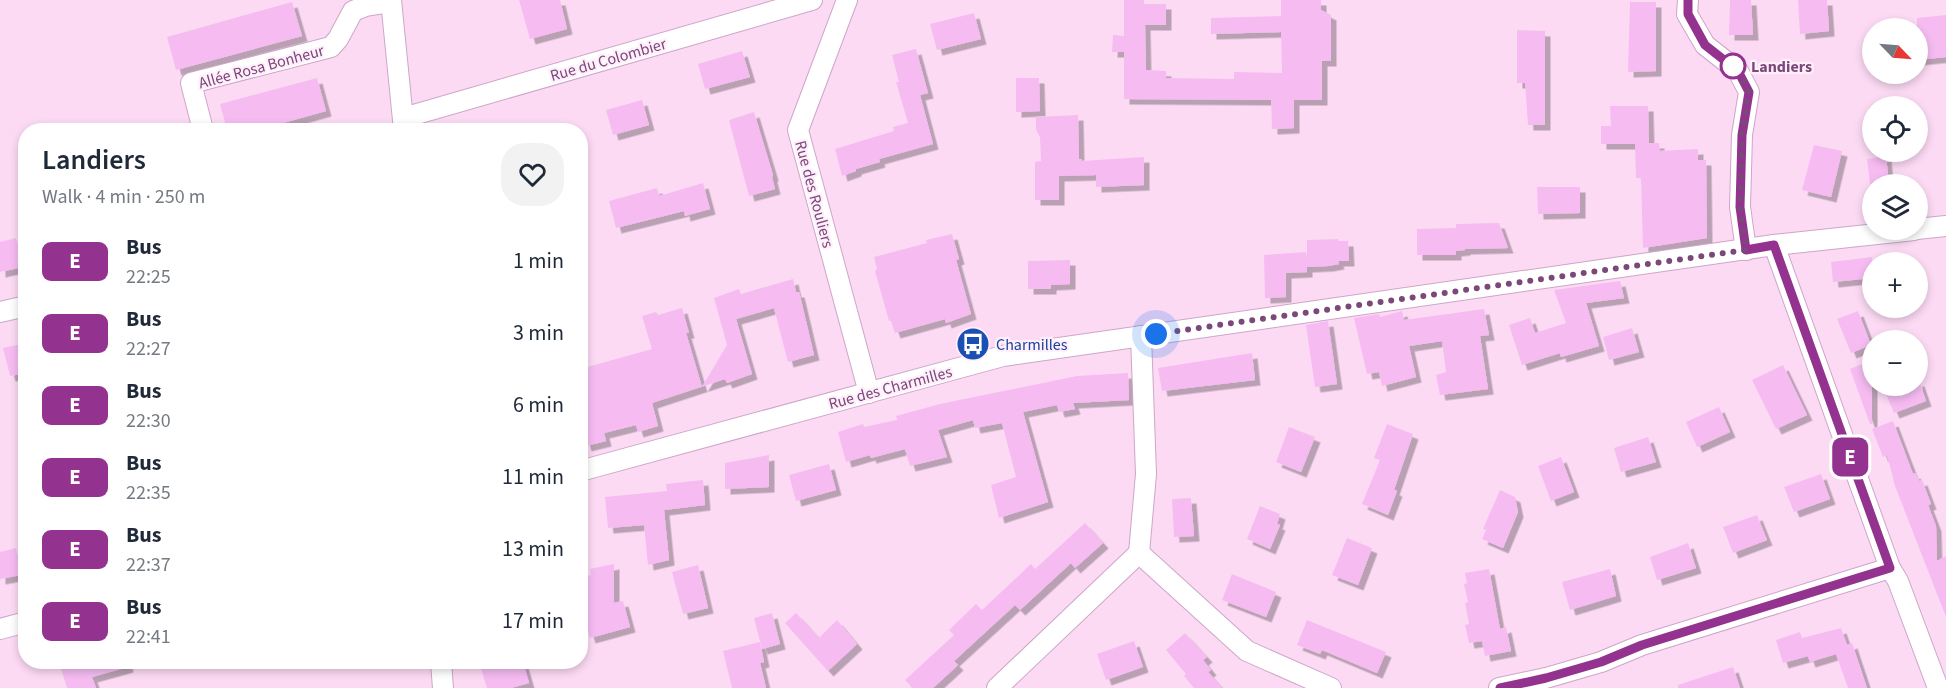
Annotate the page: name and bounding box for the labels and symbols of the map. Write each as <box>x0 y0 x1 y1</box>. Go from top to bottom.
north arrow <box>1862 18 1928 84</box>
street label: Rue du Colombier <box>548 33 669 87</box>
street label: Allée Rosa Bonheur <box>196 40 327 94</box>
marker: Landiers <box>1720 53 1746 79</box>
place label: Landiers <box>1751 56 1812 78</box>
street label: Rue des Rouliers <box>789 138 839 251</box>
your location <box>1141 319 1171 349</box>
bus stop icon: Charmilles <box>955 326 991 362</box>
place label: Charmilles <box>996 334 1068 356</box>
street label: Rue des Charmilles <box>826 361 955 415</box>
line badge: E <box>1830 438 1870 476</box>

